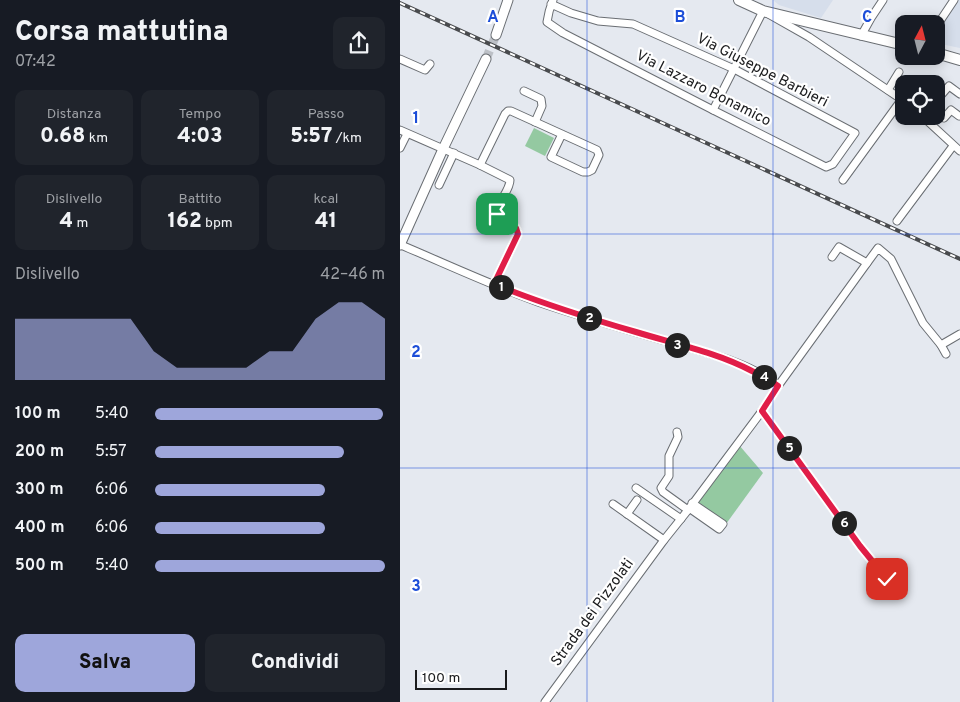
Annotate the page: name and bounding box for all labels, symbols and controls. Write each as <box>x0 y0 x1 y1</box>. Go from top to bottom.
text: A <box>487 8 499 28</box>
text: B <box>674 8 686 28</box>
text: C <box>862 8 872 28</box>
text: Corsa mattutina <box>15 15 229 51</box>
north arrow <box>895 15 945 65</box>
map controls <box>895 15 945 125</box>
button: share <box>333 17 385 69</box>
street label: Via Giuseppe Barbieri <box>693 30 831 112</box>
street label: Via Lazzaro Bonamico <box>632 47 774 131</box>
text: 07:42 <box>15 52 56 72</box>
button: locate <box>895 75 945 125</box>
text: Distanza <box>47 106 101 123</box>
text: Tempo <box>179 106 221 123</box>
text: Passo <box>308 106 344 123</box>
text: 1 <box>413 109 419 129</box>
text: 0.68 <box>40 123 85 150</box>
text: 4:03 <box>177 123 223 150</box>
text: 5:57 <box>290 123 332 150</box>
text: km <box>85 130 108 147</box>
text: /km <box>332 130 362 147</box>
text: Dislivello <box>46 191 102 208</box>
text: Battito <box>178 191 222 208</box>
text: kcal <box>314 191 338 208</box>
pin <box>476 193 518 235</box>
icon: arrive <box>483 200 511 228</box>
text: 4 <box>60 208 73 235</box>
text: 162 <box>167 208 202 235</box>
text: 41 <box>315 208 337 235</box>
text: m <box>73 215 88 232</box>
text: bpm <box>202 215 233 232</box>
text: Dislivello <box>15 265 80 285</box>
text: 42–46 m <box>320 265 385 285</box>
pin: 1 <box>488 274 514 300</box>
text: 1 <box>499 279 504 296</box>
pin: 2 <box>576 306 602 330</box>
text: 2 <box>585 310 594 327</box>
pin: 3 <box>664 332 690 358</box>
text: 3 <box>673 337 682 354</box>
text: 2 <box>411 343 421 363</box>
pin: 4 <box>752 364 776 390</box>
text: 4 <box>760 369 769 386</box>
text: 100 m <box>15 404 61 424</box>
text: 5:40 <box>95 404 129 424</box>
pin: 5 <box>776 436 802 460</box>
text: 5 <box>785 440 794 457</box>
text: 200 m <box>15 442 64 462</box>
text: 5:57 <box>95 442 127 462</box>
text: 300 m <box>15 480 63 500</box>
text: 6:06 <box>95 480 128 500</box>
pin: 6 <box>832 510 856 536</box>
text: 6 <box>840 515 849 532</box>
text: 400 m <box>15 518 64 538</box>
text: 6:06 <box>95 518 128 538</box>
street label: Strada dei Pizzolati <box>548 555 638 671</box>
text: 500 m <box>15 556 64 576</box>
text: 5:40 <box>95 556 129 576</box>
pin <box>866 558 908 600</box>
icon: check <box>873 565 901 593</box>
text: 3 <box>411 577 421 597</box>
button: Salva <box>15 634 195 692</box>
button: Condividi <box>205 634 385 692</box>
scale bar <box>415 667 508 690</box>
text: 100 m <box>422 670 460 687</box>

